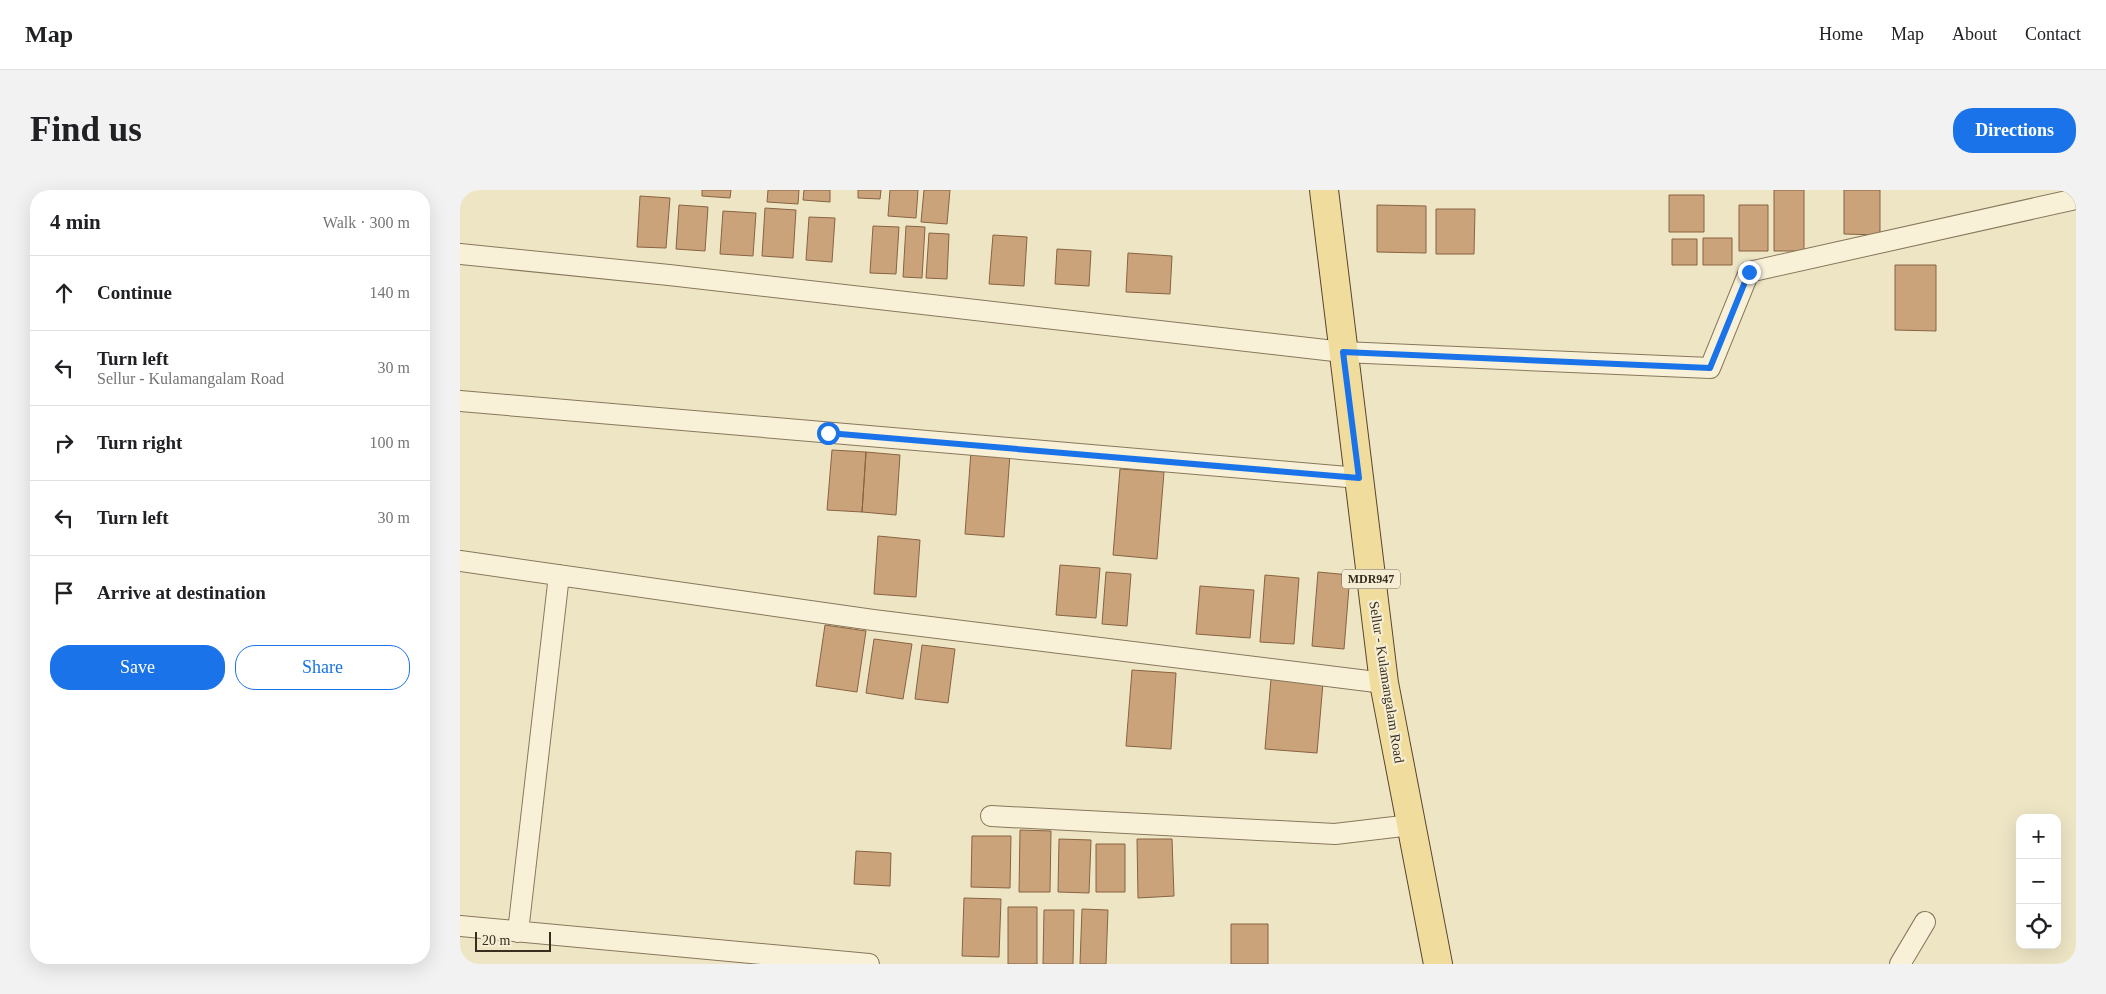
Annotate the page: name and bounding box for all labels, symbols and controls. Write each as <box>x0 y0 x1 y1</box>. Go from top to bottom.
text: Map <box>25 21 73 47</box>
text: Home <box>1819 24 1863 44</box>
text: Map <box>1891 24 1924 44</box>
text: About <box>1952 24 1997 44</box>
text: Contact <box>2025 24 2081 44</box>
button: Directions <box>1953 108 2076 153</box>
text: Find us <box>30 110 142 149</box>
text: 4 min <box>50 210 101 234</box>
text: Walk · 300 m <box>323 214 410 231</box>
route end <box>1738 261 1761 284</box>
icon: ahead <box>50 279 78 307</box>
text: Continue <box>97 282 172 303</box>
text: 140 m <box>370 284 410 301</box>
text: Turn left <box>97 348 169 369</box>
icon: left <box>50 354 78 382</box>
text: 30 m <box>378 359 410 376</box>
text: Sellur - Kulamangalam Road <box>97 370 284 387</box>
route start <box>817 422 840 445</box>
icon: right <box>50 429 78 457</box>
text: Turn right <box>97 432 182 453</box>
text: 100 m <box>370 434 410 451</box>
icon: left <box>50 504 78 532</box>
text: Turn left <box>97 507 169 528</box>
text: 30 m <box>378 509 410 526</box>
road number: MDR947 <box>1342 569 1400 588</box>
icon: arrive <box>50 579 78 607</box>
text: Arrive at destination <box>97 582 266 603</box>
street label: Sellur - Kulamangalam Road <box>1366 600 1407 764</box>
button: Save <box>50 645 225 690</box>
button: Share <box>235 645 410 690</box>
map controls <box>2016 814 2061 949</box>
button: + <box>2016 814 2061 859</box>
button: − <box>2016 859 2061 904</box>
button: locate <box>2016 904 2061 949</box>
scale bar <box>475 929 551 952</box>
text: 20 m <box>482 933 510 948</box>

